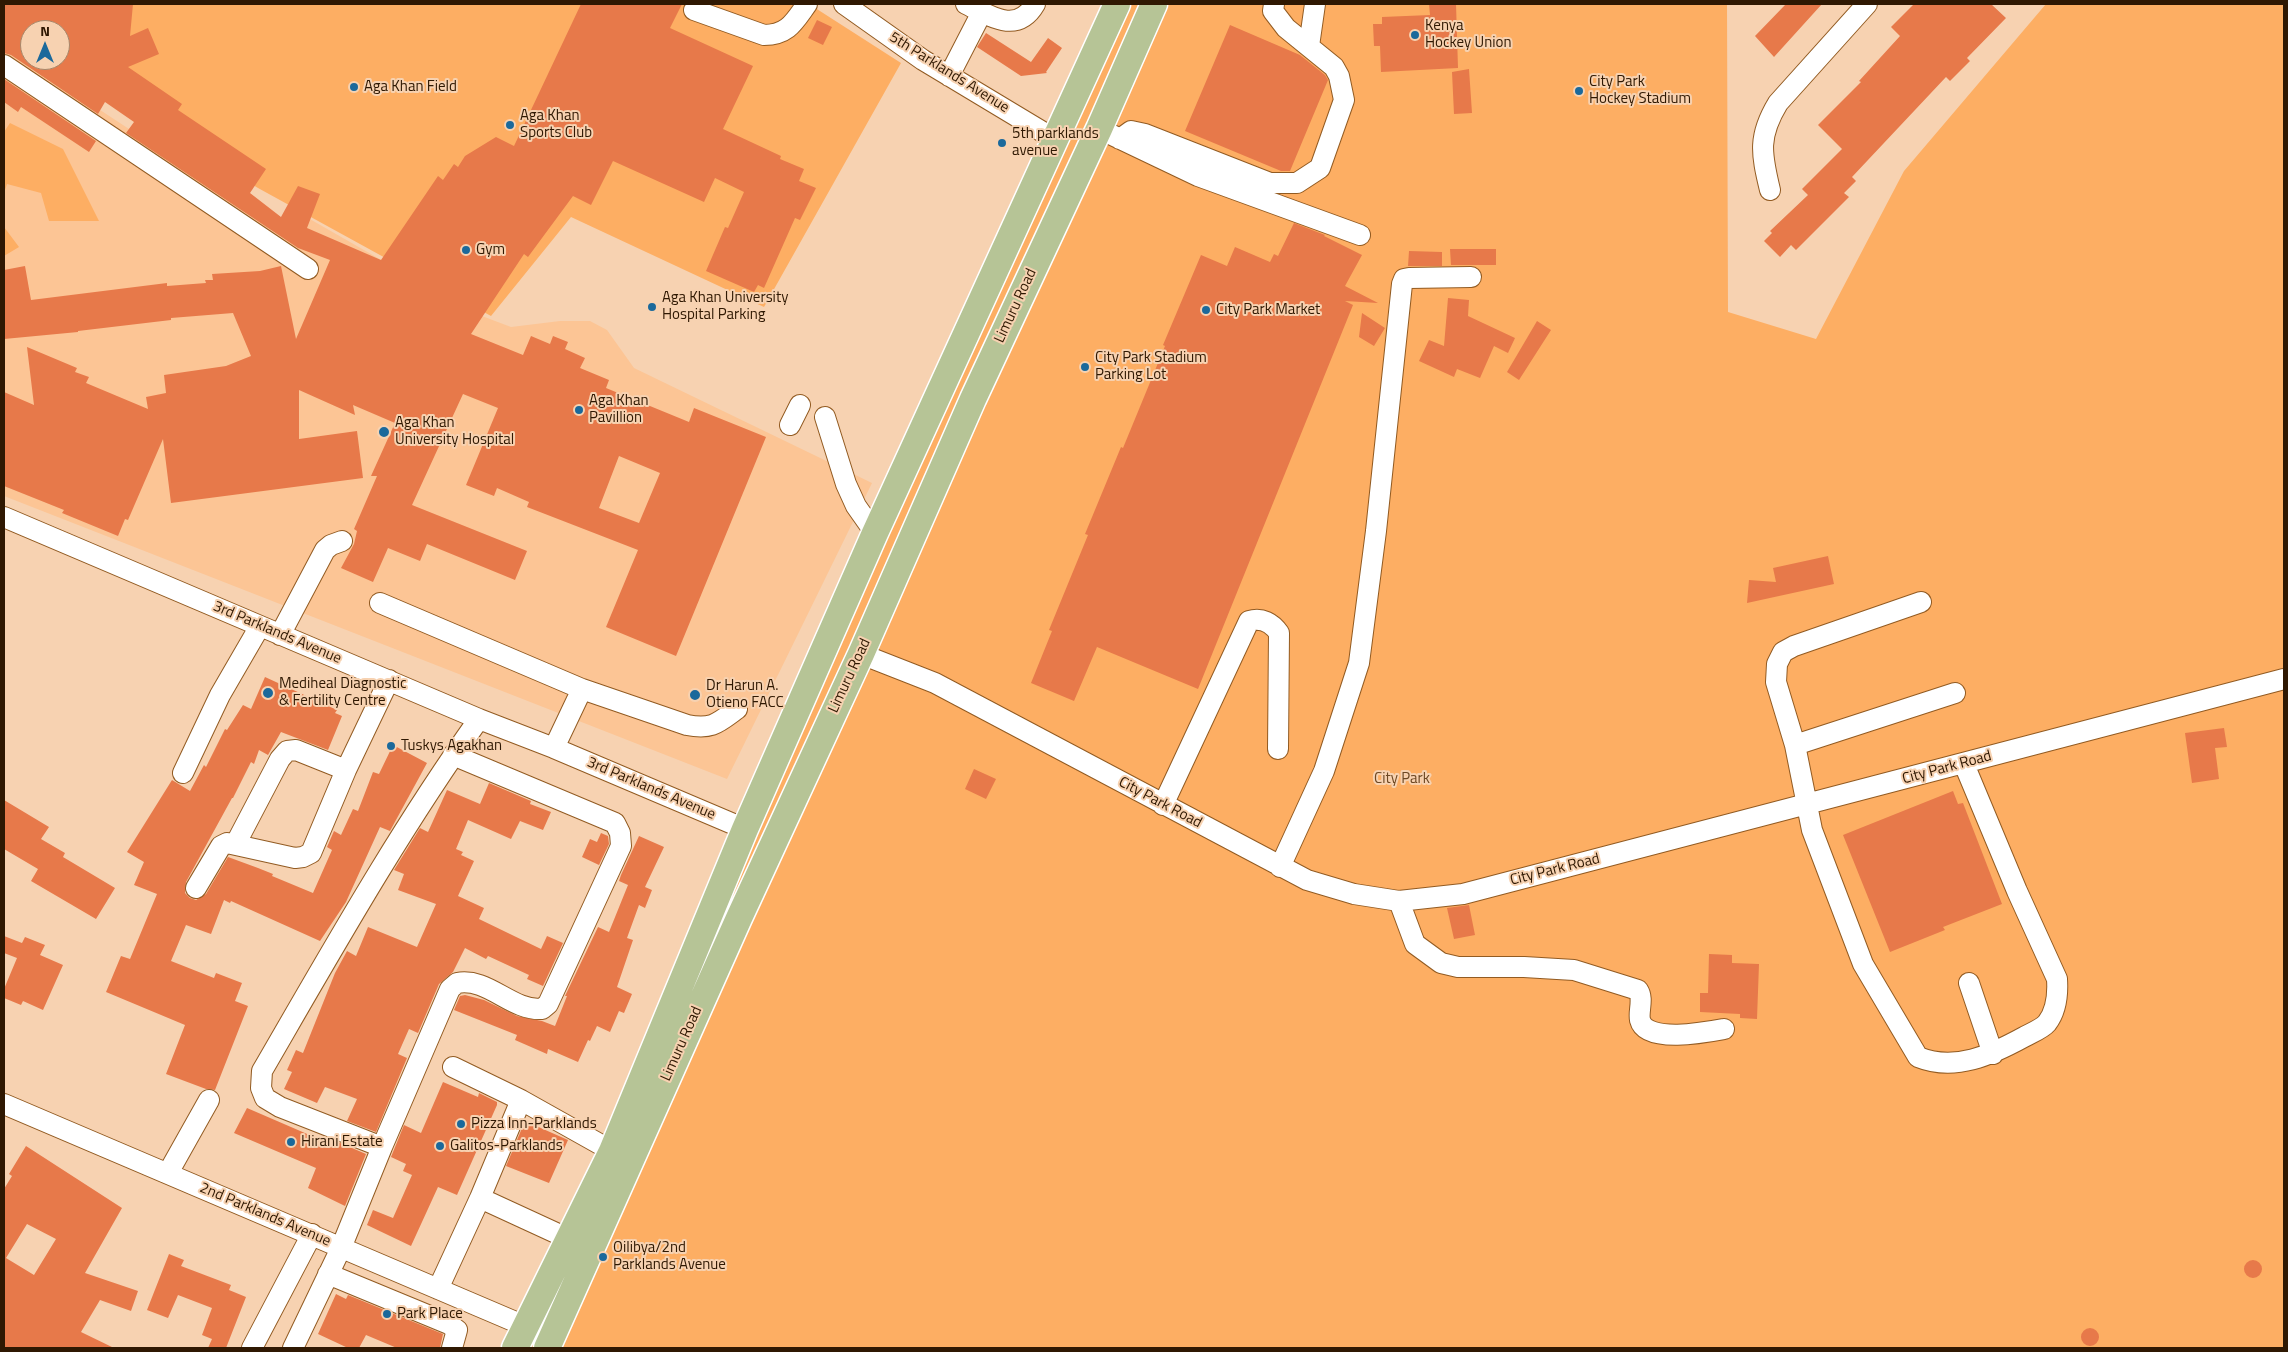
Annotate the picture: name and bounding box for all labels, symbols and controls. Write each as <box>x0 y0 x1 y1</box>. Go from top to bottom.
place label: Kenya Hockey Union <box>1425 17 1511 52</box>
north arrow <box>20 20 70 70</box>
text: N <box>40 20 50 41</box>
street label: 5th Parklands Avenue <box>886 29 1012 117</box>
marker: Kenya Hockey Union <box>1409 29 1421 41</box>
place label: City Park Hockey Stadium <box>1589 73 1691 108</box>
place label: Aga Khan Field <box>364 78 457 96</box>
marker: Aga Khan Field <box>348 81 360 93</box>
marker: City Park Hockey Stadium <box>1573 85 1585 97</box>
place label: Aga Khan Sports Club <box>520 107 592 142</box>
marker: Aga Khan Sports Club <box>504 119 516 131</box>
place label: 5th parklands avenue <box>1012 125 1099 160</box>
marker: 5th parklands avenue <box>996 137 1008 149</box>
place label: Gym <box>476 241 505 259</box>
marker: Gym <box>460 244 472 256</box>
street label: Limuru Road <box>991 266 1041 346</box>
place label: Aga Khan University Hospital Parking <box>662 289 788 324</box>
marker: Aga Khan University Hospital Parking <box>646 301 658 313</box>
place label: City Park Market <box>1216 301 1320 319</box>
marker: City Park Market <box>1200 304 1212 316</box>
place label: City Park Stadium Parking Lot <box>1095 349 1207 384</box>
marker: City Park Stadium Parking Lot <box>1079 361 1091 373</box>
place label: Aga Khan Pavillion <box>589 392 648 427</box>
marker: Aga Khan Pavillion <box>573 404 585 416</box>
place label: Aga Khan University Hospital <box>395 414 514 449</box>
marker: Aga Khan University Hospital <box>377 425 391 439</box>
street label: 3rd Parklands Avenue <box>210 598 344 668</box>
street label: Limuru Road <box>825 636 875 716</box>
place label: Mediheal Diagnostic & Fertility Centre <box>279 675 406 710</box>
place label: Dr Harun A. Otieno FACC <box>706 677 784 712</box>
marker: Mediheal Diagnostic & Fertility Centre <box>261 686 275 700</box>
marker: Dr Harun A. Otieno FACC <box>688 688 702 702</box>
place label: Tuskys Agakhan <box>401 737 502 755</box>
marker: Tuskys Agakhan <box>385 740 397 752</box>
street label: City Park Road <box>1900 747 1994 789</box>
street label: 3rd Parklands Avenue <box>584 754 718 824</box>
park label: City Park <box>1374 770 1430 788</box>
street label: City Park Road <box>1115 774 1205 832</box>
street label: City Park Road <box>1508 850 1602 890</box>
street label: Limuru Road <box>658 1004 706 1084</box>
place label: Pizza Inn-Parklands <box>471 1115 597 1133</box>
marker: Pizza Inn-Parklands <box>455 1118 467 1130</box>
place label: Hirani Estate <box>301 1133 383 1151</box>
marker: Hirani Estate <box>285 1136 297 1148</box>
place label: Galitos-Parklands <box>450 1137 563 1155</box>
marker: Galitos-Parklands <box>434 1140 446 1152</box>
street label: 2nd Parklands Avenue <box>197 1179 333 1251</box>
place label: Oilibya/2nd Parklands Avenue <box>613 1239 726 1274</box>
marker: Oilibya/2nd Parklands Avenue <box>597 1251 609 1263</box>
place label: Park Place <box>397 1305 463 1323</box>
marker: Park Place <box>381 1308 393 1320</box>

